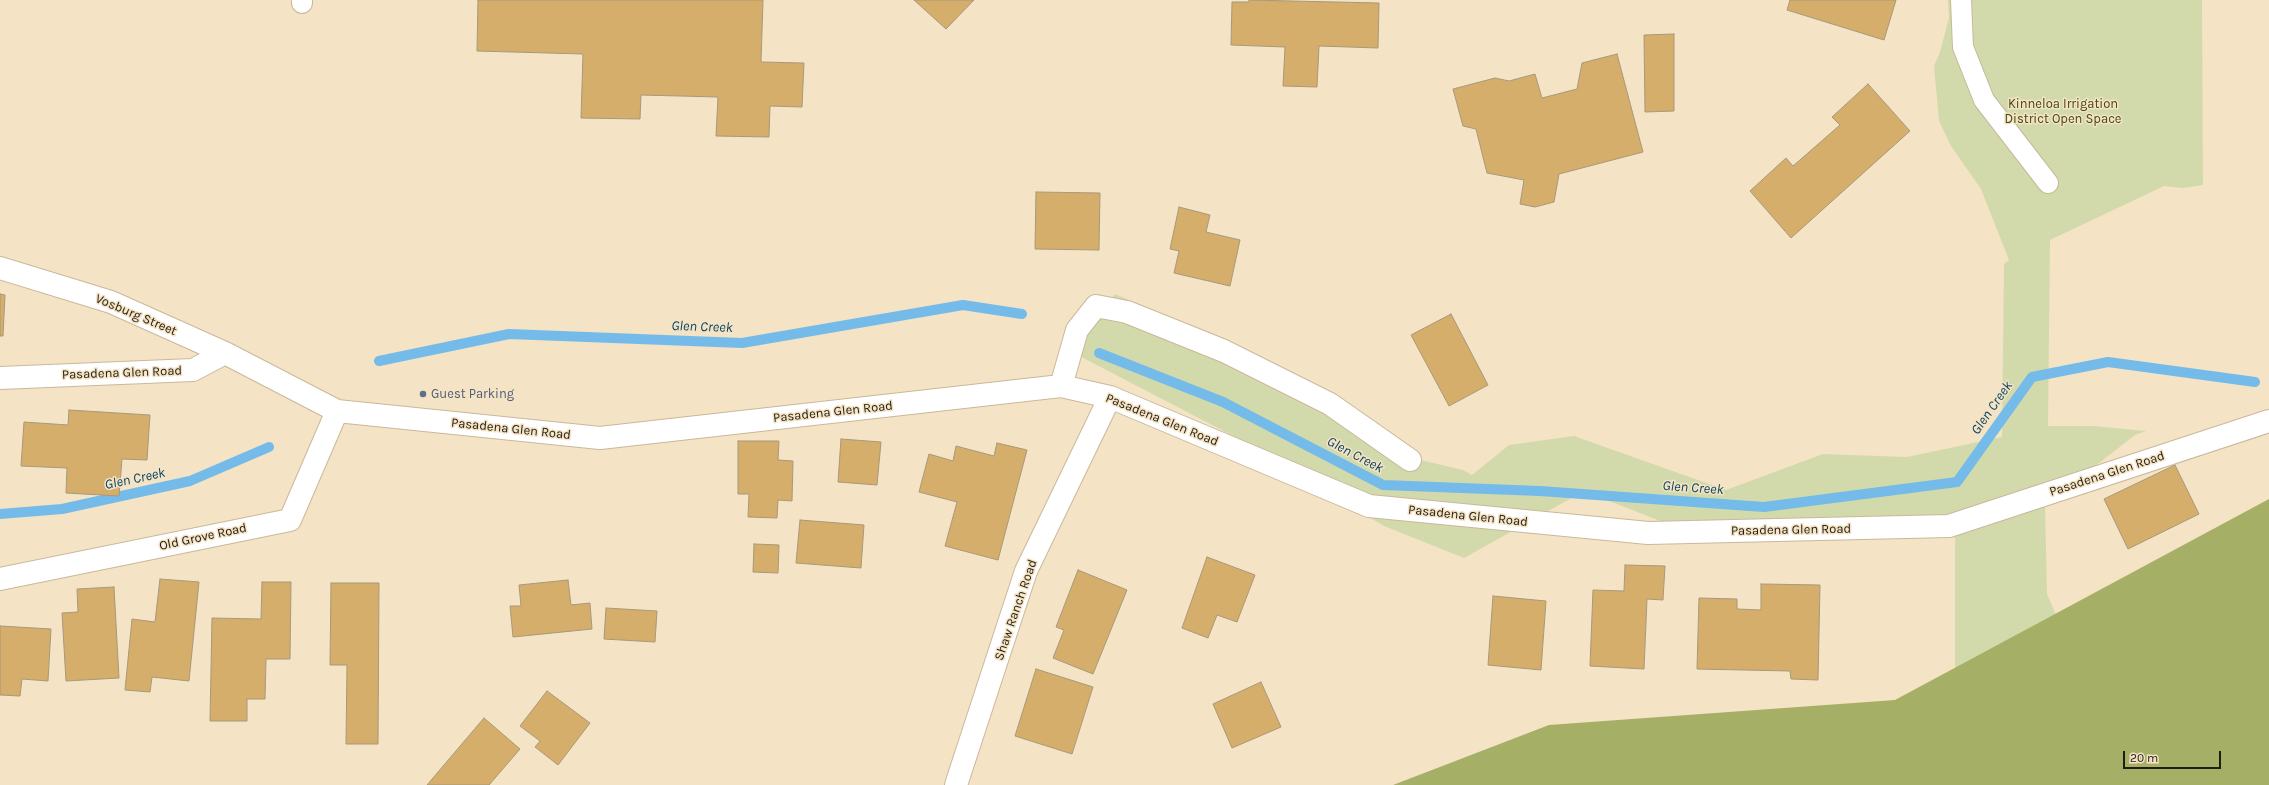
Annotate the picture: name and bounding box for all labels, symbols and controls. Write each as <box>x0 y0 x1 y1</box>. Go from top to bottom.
park label: Kinneloa Irrigation District Open Space <box>2004 96 2122 127</box>
street label: Vosburg Street <box>93 291 179 339</box>
water label: Glen Creek <box>671 318 733 336</box>
street label: Pasadena Glen Road <box>62 363 182 383</box>
water label: Glen Creek <box>1968 378 2016 438</box>
place label: Guest Parking <box>431 386 514 402</box>
marker: Guest Parking <box>418 389 428 399</box>
street label: Pasadena Glen Road <box>1103 390 1221 450</box>
street label: Pasadena Glen Road <box>772 398 894 426</box>
street label: Pasadena Glen Road <box>450 415 572 443</box>
water label: Glen Creek <box>1324 433 1386 477</box>
street label: Pasadena Glen Road <box>2047 448 2167 500</box>
water label: Glen Creek <box>103 464 167 494</box>
water label: Glen Creek <box>1662 477 1724 499</box>
street label: Pasadena Glen Road <box>1407 502 1529 530</box>
street label: Old Grove Road <box>158 520 248 554</box>
street label: Pasadena Glen Road <box>1731 521 1851 539</box>
street label: Shaw Ranch Road <box>991 557 1041 663</box>
scale bar <box>2125 743 2223 769</box>
text: 20 m <box>2130 751 2158 765</box>

